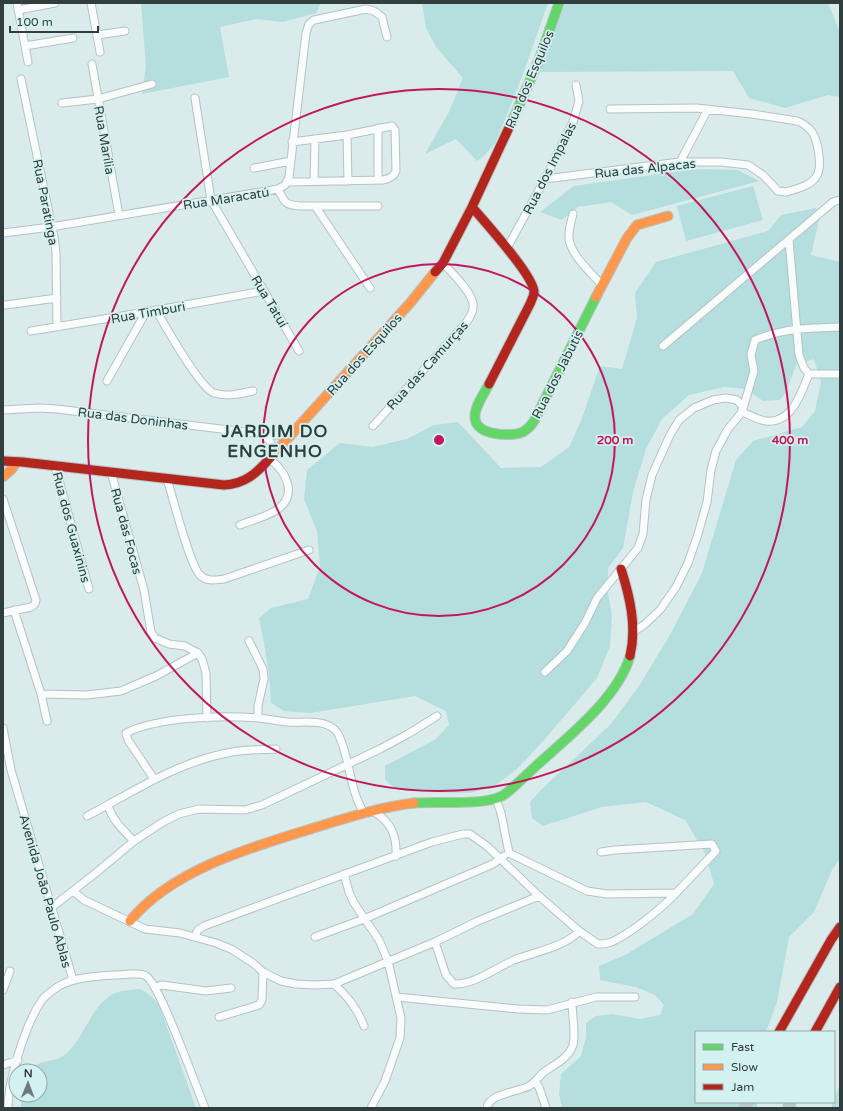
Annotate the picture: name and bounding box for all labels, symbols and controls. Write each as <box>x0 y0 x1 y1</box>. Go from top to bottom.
scale bar <box>10 8 98 34</box>
text: 100 m <box>16 15 53 29</box>
street label: Rua dos Esquilos <box>502 28 558 131</box>
street label: Rua Marília <box>90 104 118 176</box>
street label: Rua dos Impalas <box>520 120 580 217</box>
street label: Rua das Alpacas <box>594 156 697 182</box>
street label: Rua Paratinga <box>29 158 61 247</box>
street label: Rua Maracatú <box>182 184 270 214</box>
street label: Rua Tatuí <box>247 273 291 330</box>
street label: Rua Timburi <box>110 299 187 327</box>
street label: Rua dos Esquilos <box>324 310 406 399</box>
street label: Rua das Camurças <box>384 318 472 414</box>
street label: Rua dos Jabutis <box>529 327 587 422</box>
street label: Rua das Doninhas <box>77 404 189 434</box>
district label: JARDIM DO ENGENHO <box>221 421 328 462</box>
centre of rings <box>432 433 446 447</box>
text: 200 m <box>597 433 633 447</box>
text: 400 m <box>772 433 808 447</box>
street label: Rua dos Guaxinins <box>49 470 94 585</box>
street label: Rua das Focas <box>107 486 145 576</box>
street label: Avenida João Paulo Ablas <box>15 813 75 970</box>
legend <box>695 1031 835 1103</box>
text: Fast <box>731 1040 755 1054</box>
text: Slow <box>731 1060 758 1074</box>
north arrow <box>8 1063 48 1103</box>
text: N <box>24 1067 33 1080</box>
text: Jam <box>731 1080 754 1094</box>

